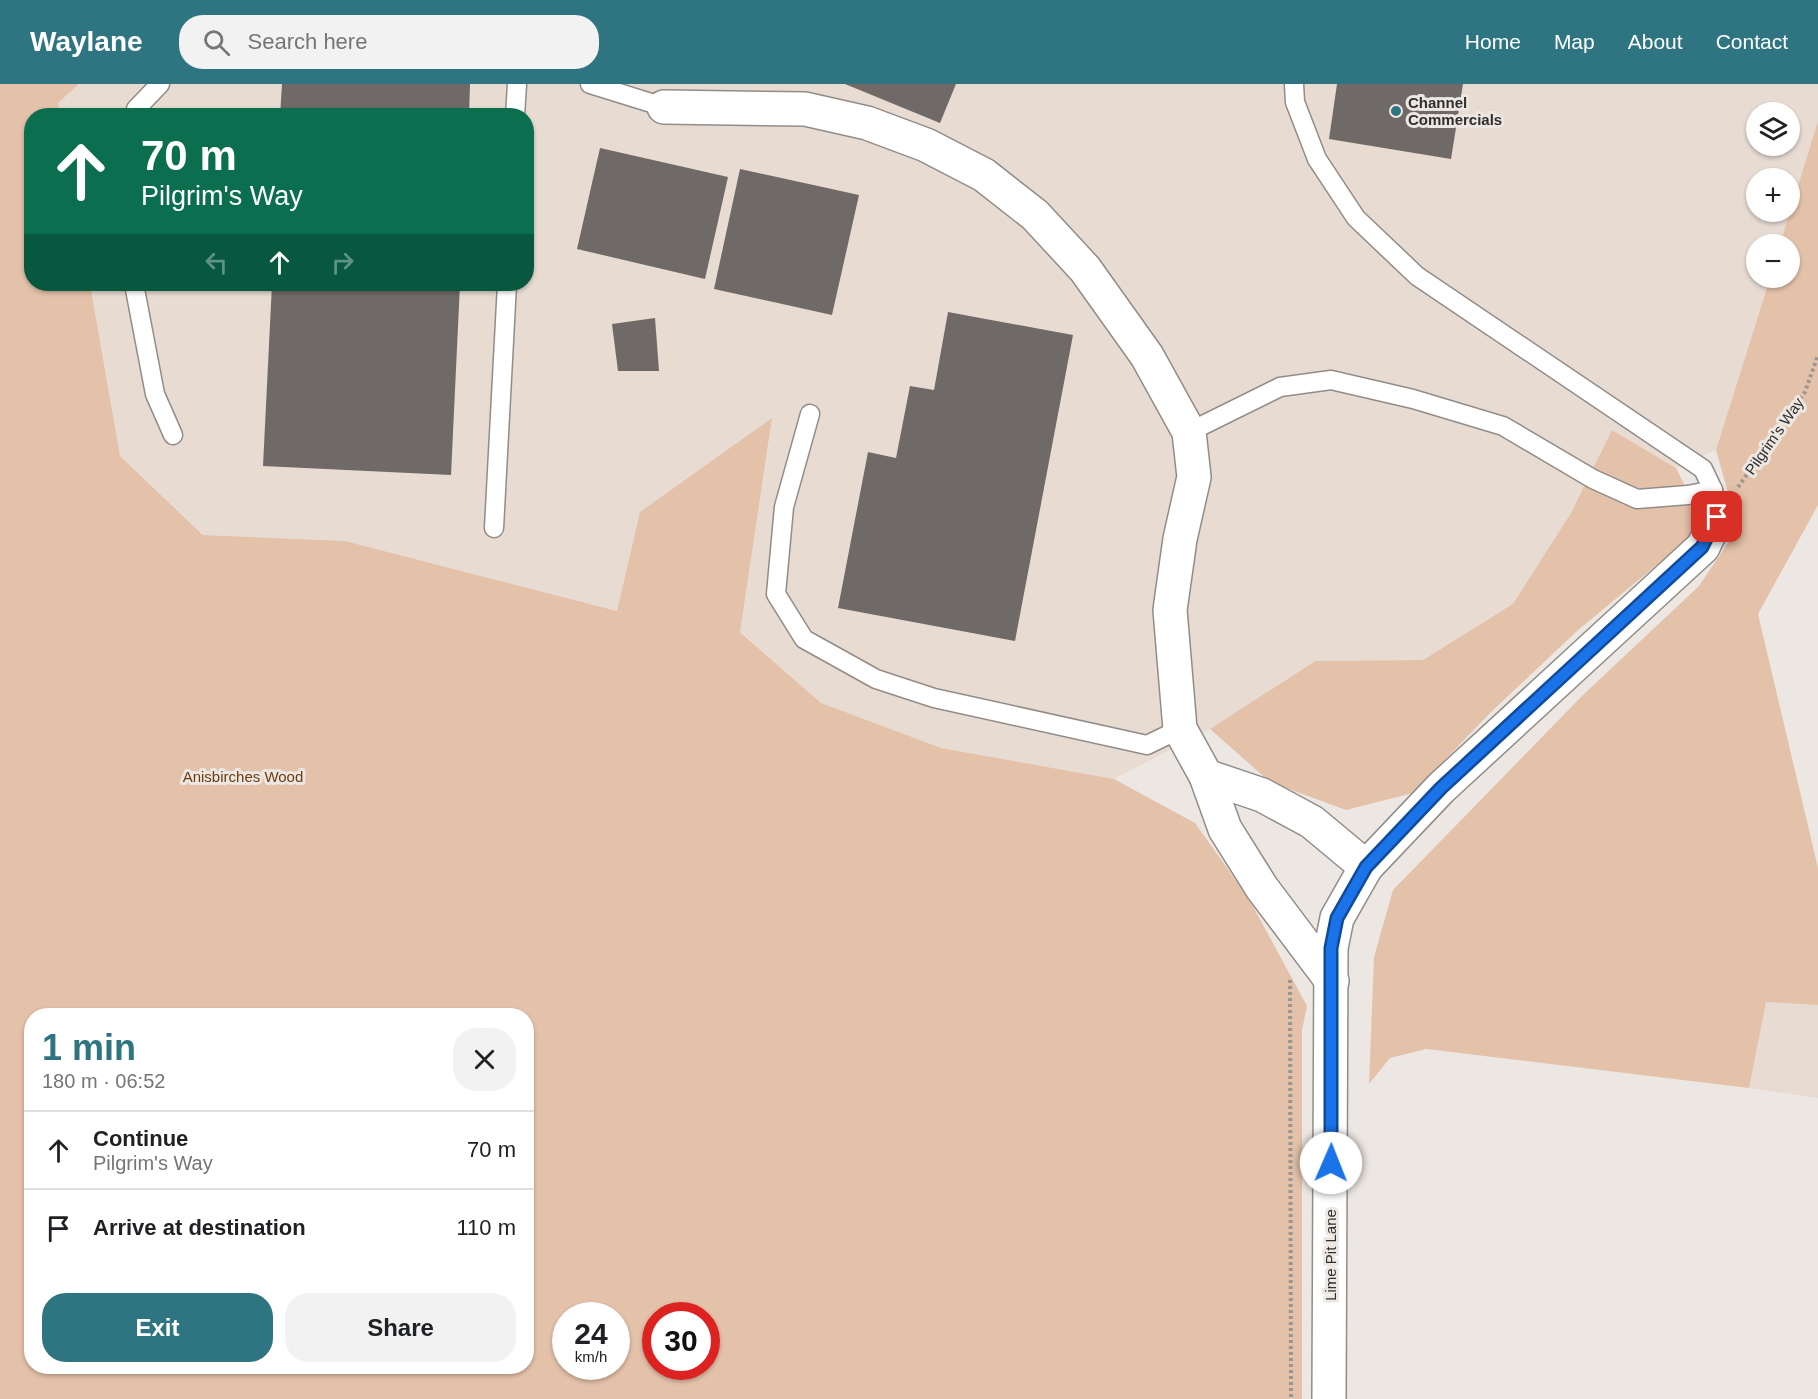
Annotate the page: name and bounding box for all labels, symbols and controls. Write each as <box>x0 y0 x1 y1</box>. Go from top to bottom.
search box <box>179 15 599 69</box>
text: Waylane <box>30 26 143 57</box>
icon: search <box>200 26 233 59</box>
text: Search here <box>248 29 367 54</box>
text: Home <box>1465 30 1521 53</box>
text: Map <box>1554 30 1595 53</box>
text: About <box>1628 30 1683 53</box>
text: Contact <box>1716 30 1788 53</box>
place label: Channel Commercials <box>1408 94 1502 128</box>
map controls <box>1746 102 1800 288</box>
button: layers <box>1746 102 1800 156</box>
marker: Channel Commercials <box>1389 104 1403 118</box>
icon: ahead <box>42 132 120 210</box>
text: 70 m <box>141 132 237 179</box>
button: + <box>1746 168 1800 222</box>
text: Pilgrim's Way <box>141 181 303 211</box>
button: − <box>1746 234 1800 288</box>
icon: left <box>200 246 233 279</box>
icon: ahead <box>263 246 296 279</box>
icon: right <box>326 246 359 279</box>
street label: Pilgrim's Way <box>1741 394 1807 478</box>
pin <box>1691 491 1742 542</box>
icon: arrive <box>1700 500 1733 533</box>
park label: Anisbirches Wood <box>183 768 303 785</box>
text: 1 min <box>42 1027 136 1068</box>
button: close <box>453 1028 516 1091</box>
text: 180 m · 06:52 <box>42 1070 165 1092</box>
text: Continue <box>93 1126 188 1151</box>
position arrow <box>1299 1131 1363 1195</box>
icon: ahead <box>42 1134 75 1167</box>
text: 70 m <box>467 1137 516 1162</box>
text: Pilgrim's Way <box>93 1152 213 1174</box>
street label: Lime Pit Lane <box>1322 1209 1339 1301</box>
icon: arrive <box>42 1212 75 1245</box>
text: Arrive at destination <box>93 1215 306 1240</box>
text: 110 m <box>456 1215 516 1240</box>
button: Exit <box>42 1293 273 1362</box>
button: Share <box>285 1293 516 1362</box>
speed limit sign: 30 <box>642 1302 720 1380</box>
text: 24 <box>574 1317 608 1350</box>
text: km/h <box>575 1348 607 1365</box>

